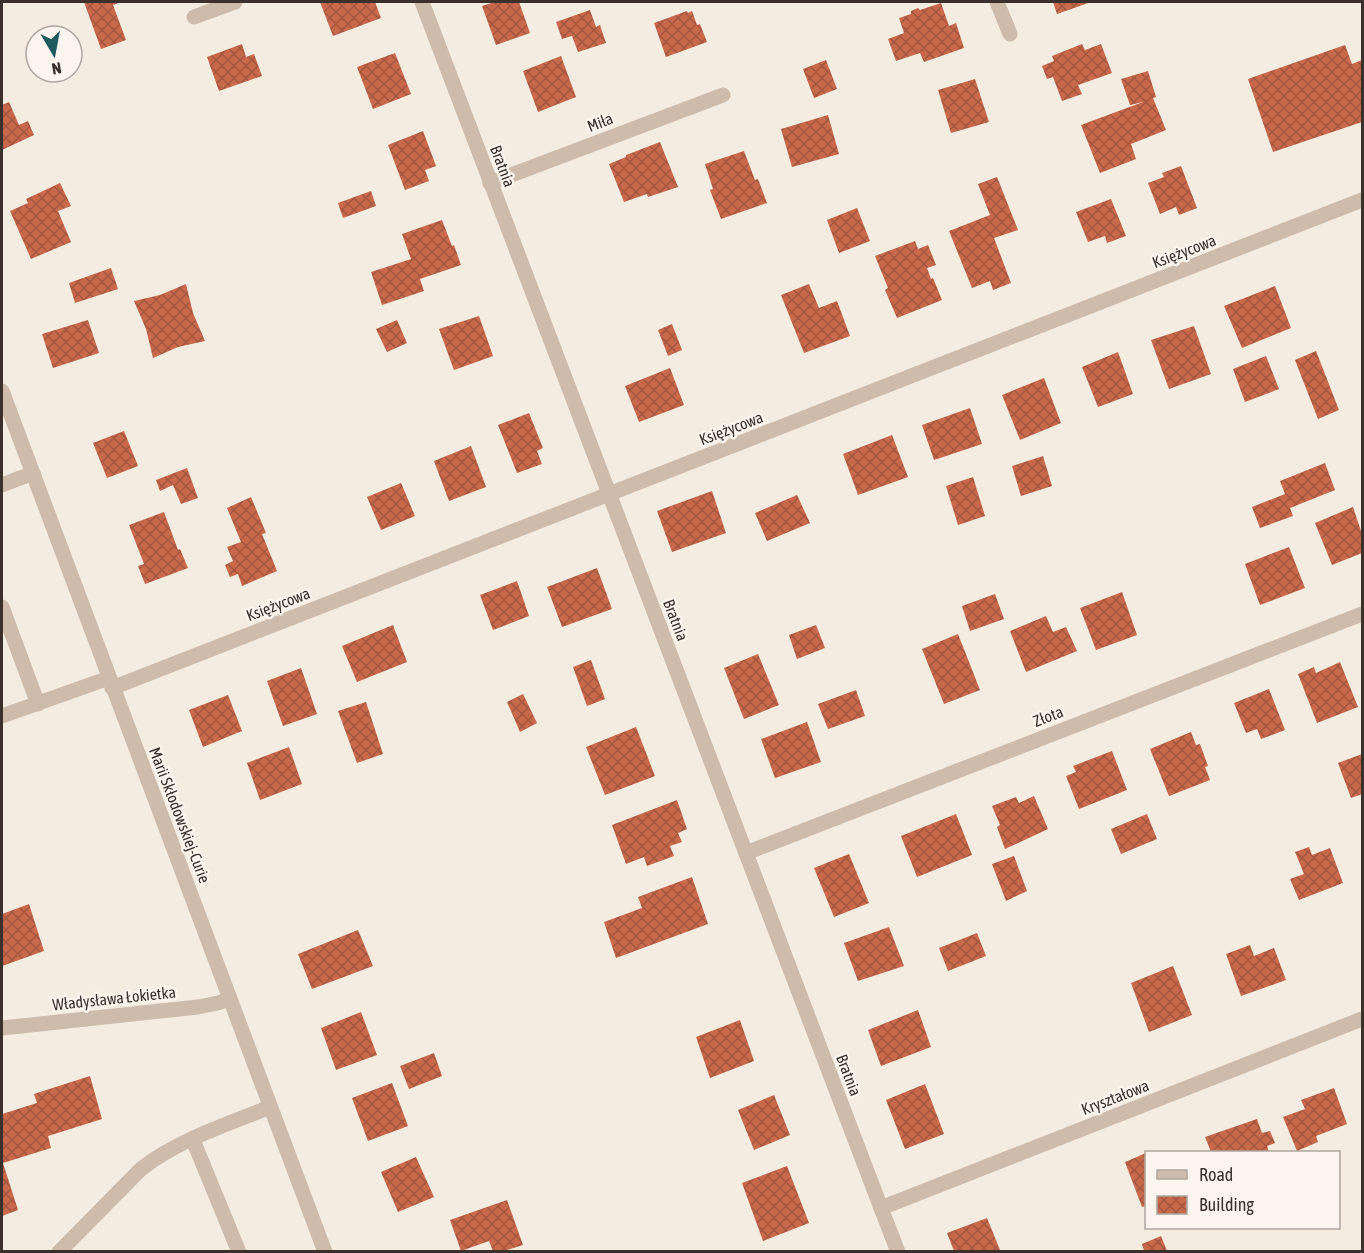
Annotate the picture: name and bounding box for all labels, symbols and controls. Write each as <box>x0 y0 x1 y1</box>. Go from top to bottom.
north arrow <box>24 24 84 84</box>
text: N <box>50 59 63 78</box>
street label: Miła <box>585 109 615 135</box>
street label: Bratnia <box>487 143 519 189</box>
street label: Księżycowa <box>1150 231 1219 272</box>
street label: Księżycowa <box>697 408 766 449</box>
street label: Księżycowa <box>244 584 313 625</box>
street label: Bratnia <box>660 597 692 643</box>
street label: Złota <box>1030 702 1066 730</box>
street label: Marii Skłodowskiej-Curie <box>145 745 214 886</box>
street label: Władysława Łokietka <box>51 983 177 1014</box>
street label: Bratnia <box>833 1052 865 1098</box>
street label: Kryształowa <box>1079 1076 1152 1119</box>
legend <box>1145 1151 1340 1229</box>
text: Road <box>1199 1164 1233 1185</box>
text: Building <box>1199 1194 1254 1215</box>

